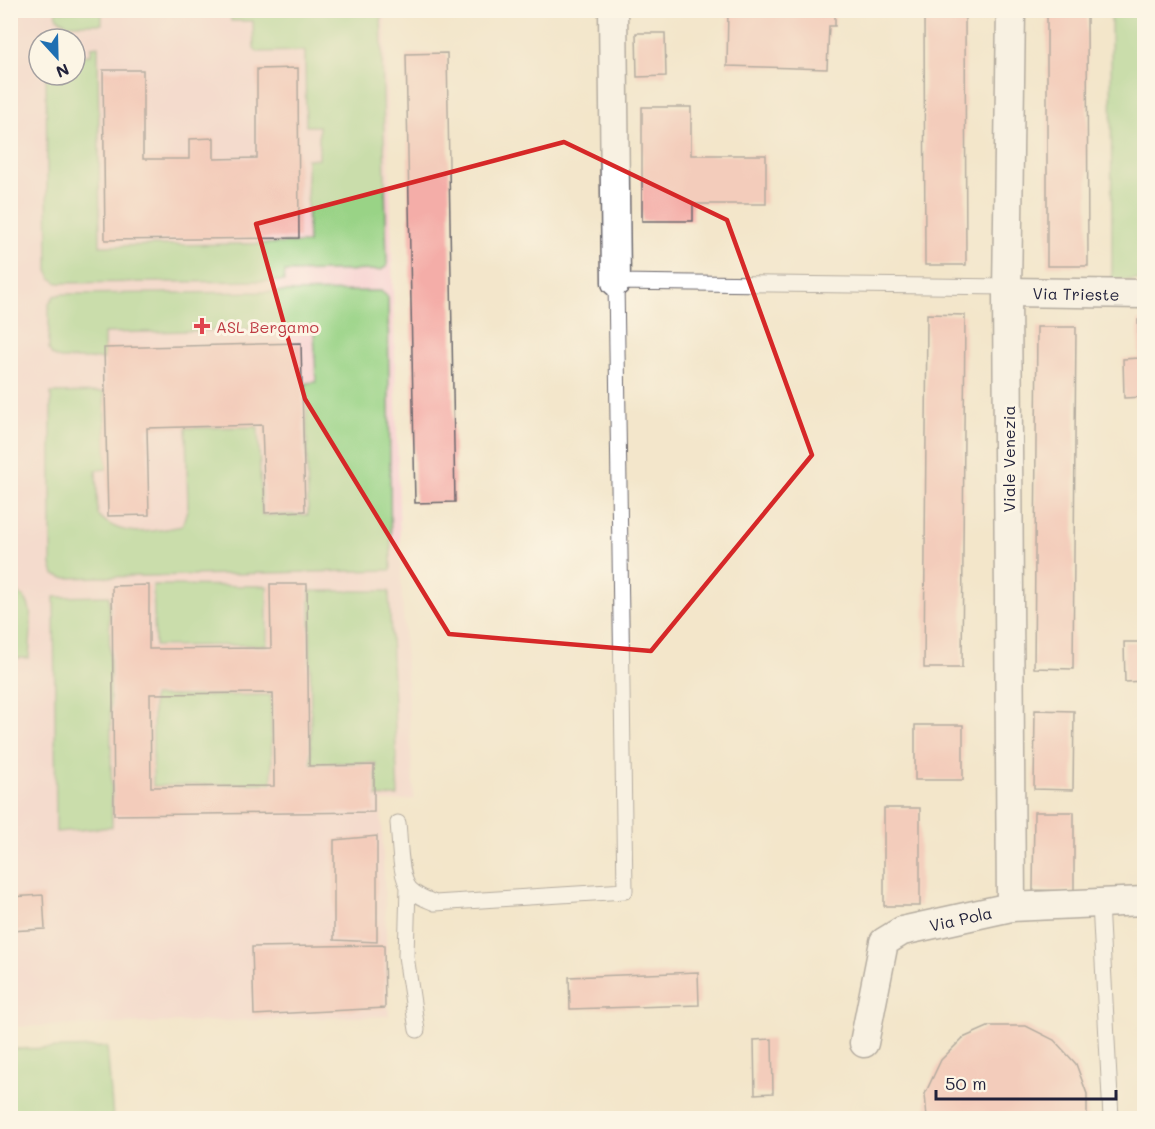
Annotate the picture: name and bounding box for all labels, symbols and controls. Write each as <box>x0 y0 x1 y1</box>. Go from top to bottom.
north arrow <box>27 27 87 87</box>
text: N <box>53 59 72 83</box>
street label: Via Trieste <box>1032 282 1120 304</box>
place label: ASL Bergamo <box>216 316 319 337</box>
marker: ASL Bergamo <box>193 317 211 335</box>
street label: Viale Venezia <box>998 406 1019 512</box>
street label: Via Pola <box>927 901 994 935</box>
scale bar <box>936 1063 1116 1101</box>
text: 50 m <box>945 1071 987 1095</box>

